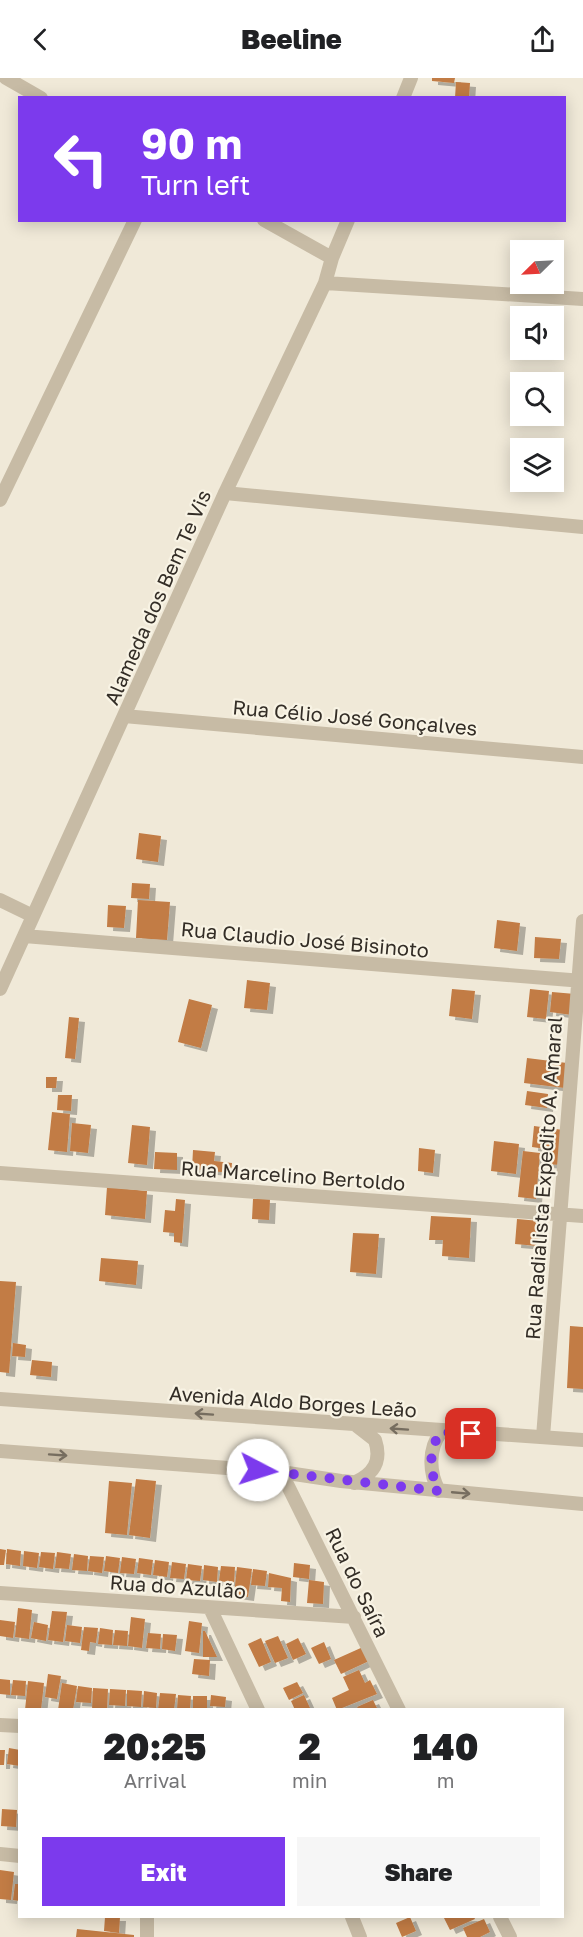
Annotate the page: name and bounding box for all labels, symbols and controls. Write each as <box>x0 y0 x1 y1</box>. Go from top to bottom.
icon: back <box>24 23 57 56</box>
text: Beeline <box>241 23 342 55</box>
icon: share <box>526 23 559 56</box>
text: 90 m <box>141 118 242 168</box>
icon: left <box>42 120 120 198</box>
text: Turn left <box>141 169 250 201</box>
north arrow <box>510 240 564 294</box>
map controls <box>510 240 564 492</box>
button: sound <box>510 306 564 360</box>
button: search <box>510 372 564 426</box>
button: layers <box>510 438 564 492</box>
street label: Alameda dos Bem Te Vis <box>99 486 215 708</box>
street label: Rua Célio José Gonçalves <box>232 694 478 740</box>
street label: Rua Claudio José Bisinoto <box>180 916 430 962</box>
street label: Rua Radialista Expedito A. Amaral <box>520 1016 566 1340</box>
street label: Rua Marcelino Bertoldo <box>180 1155 406 1195</box>
street label: Avenida Aldo Borges Leão <box>168 1380 418 1422</box>
pin <box>445 1408 496 1459</box>
one-way arrow <box>195 1409 215 1420</box>
icon: arrive <box>454 1417 487 1450</box>
one-way arrow <box>389 1423 409 1434</box>
position arrow <box>226 1438 290 1502</box>
one-way arrow <box>48 1450 68 1461</box>
one-way arrow <box>451 1488 471 1499</box>
street label: Rua do Saíra <box>321 1523 395 1641</box>
street label: Rua do Azulão <box>109 1569 247 1603</box>
text: 20:25 <box>104 1725 206 1768</box>
text: 2 <box>298 1725 321 1768</box>
text: 140 <box>413 1725 478 1768</box>
text: Arrival <box>124 1768 186 1792</box>
text: min <box>292 1768 327 1792</box>
text: m <box>437 1768 455 1792</box>
button: Exit <box>42 1837 285 1906</box>
button: Share <box>297 1837 540 1906</box>

